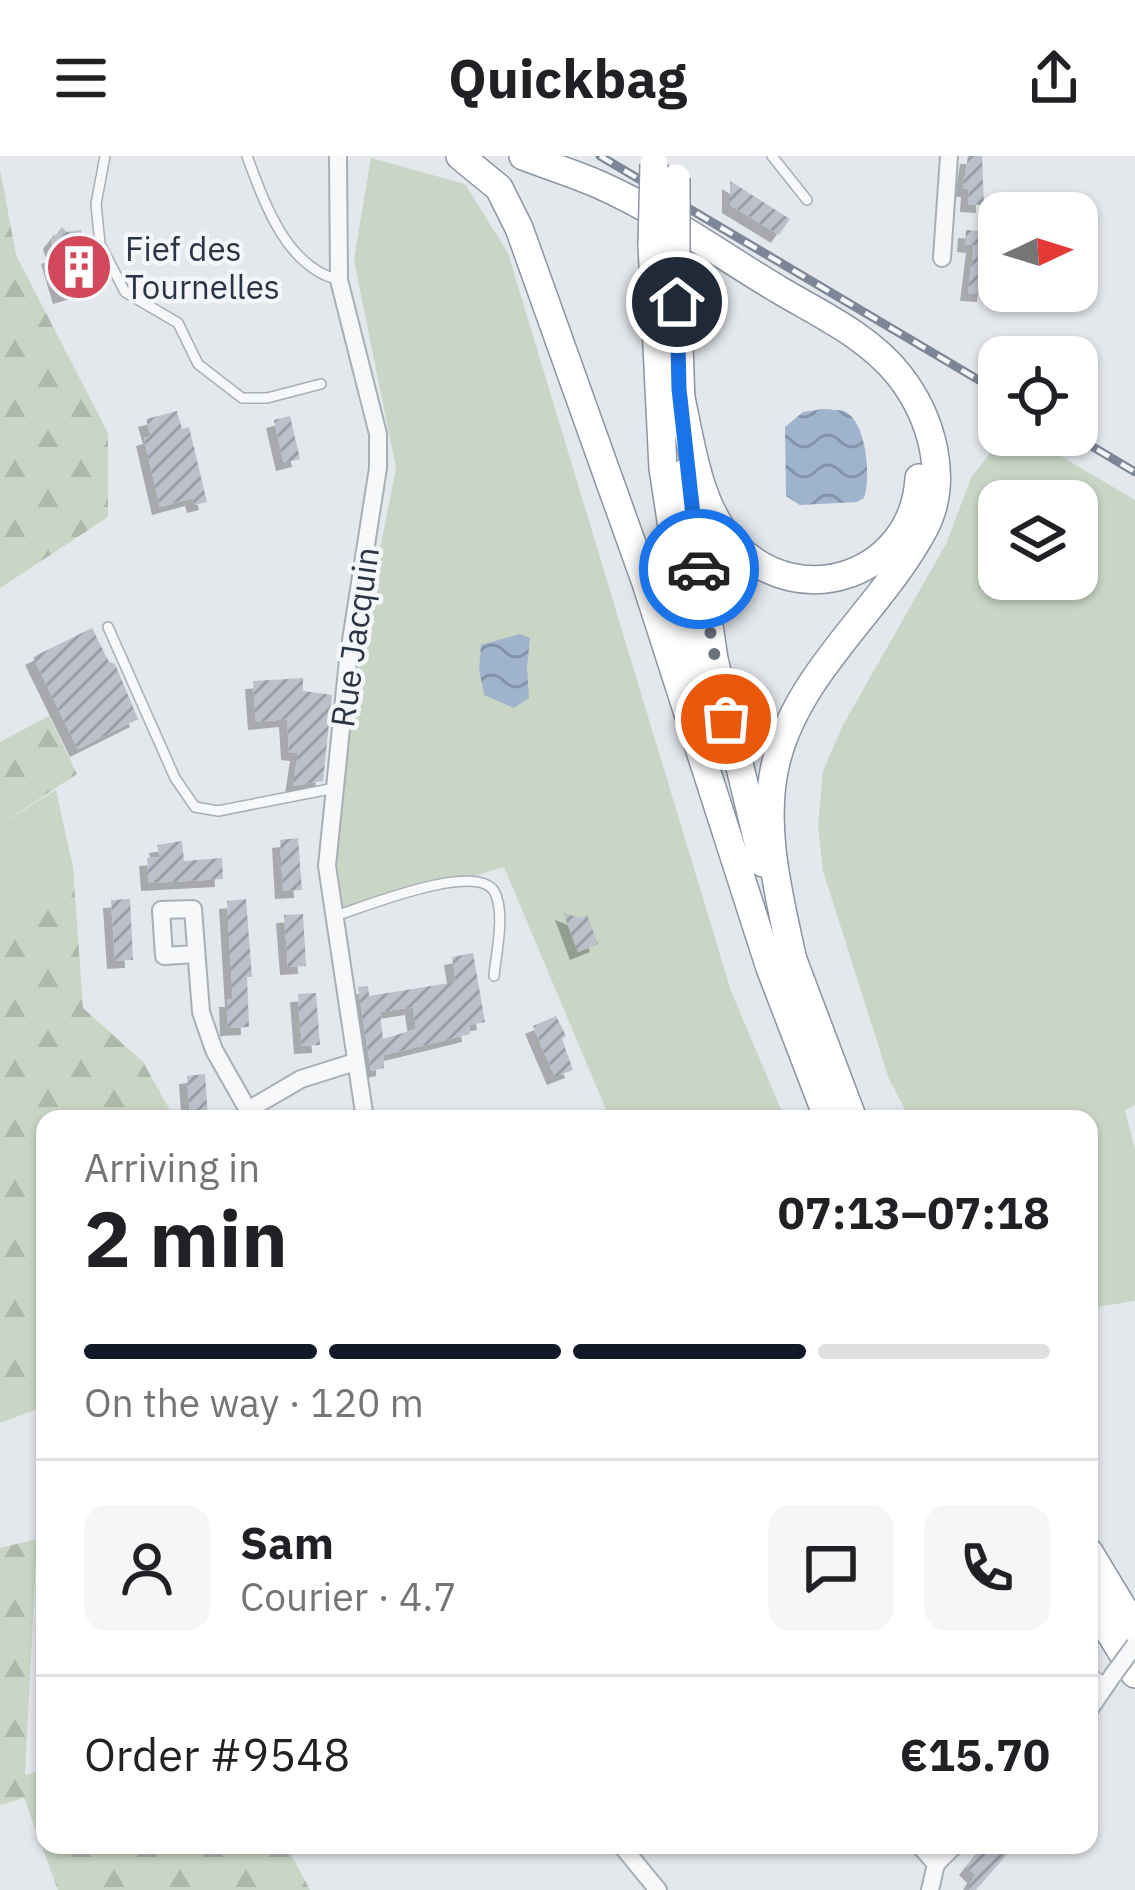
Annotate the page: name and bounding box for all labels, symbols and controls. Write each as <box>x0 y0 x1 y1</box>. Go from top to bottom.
text: Quickbag <box>448 43 687 113</box>
icon: menu <box>48 45 114 111</box>
icon: share <box>1021 45 1087 111</box>
north arrow <box>978 192 1098 312</box>
map controls <box>978 192 1098 600</box>
place label: Fief des Tournelles <box>125 227 280 308</box>
building icon: Fief des Tournelles <box>44 232 114 302</box>
pin <box>626 251 728 353</box>
icon: home <box>644 269 710 335</box>
button: locate <box>978 336 1098 456</box>
button: layers <box>978 480 1098 600</box>
courier <box>639 509 759 629</box>
icon: car <box>666 536 732 602</box>
street label: Rue Jacquin <box>320 544 388 730</box>
pin <box>675 668 777 770</box>
icon: bag <box>693 686 759 752</box>
text: Arriving in <box>84 1142 260 1193</box>
text: 07:13–07:18 <box>778 1183 1050 1241</box>
text: 2 min <box>84 1187 288 1288</box>
text: On the way · 120 m <box>84 1377 424 1428</box>
button: person <box>84 1505 210 1631</box>
button: chat <box>768 1505 894 1631</box>
button: phone <box>924 1505 1050 1631</box>
text: Sam <box>240 1513 334 1571</box>
text: Courier · 4.7 <box>240 1571 457 1622</box>
text: Order #9548 <box>84 1725 350 1783</box>
text: €15.70 <box>900 1725 1050 1783</box>

